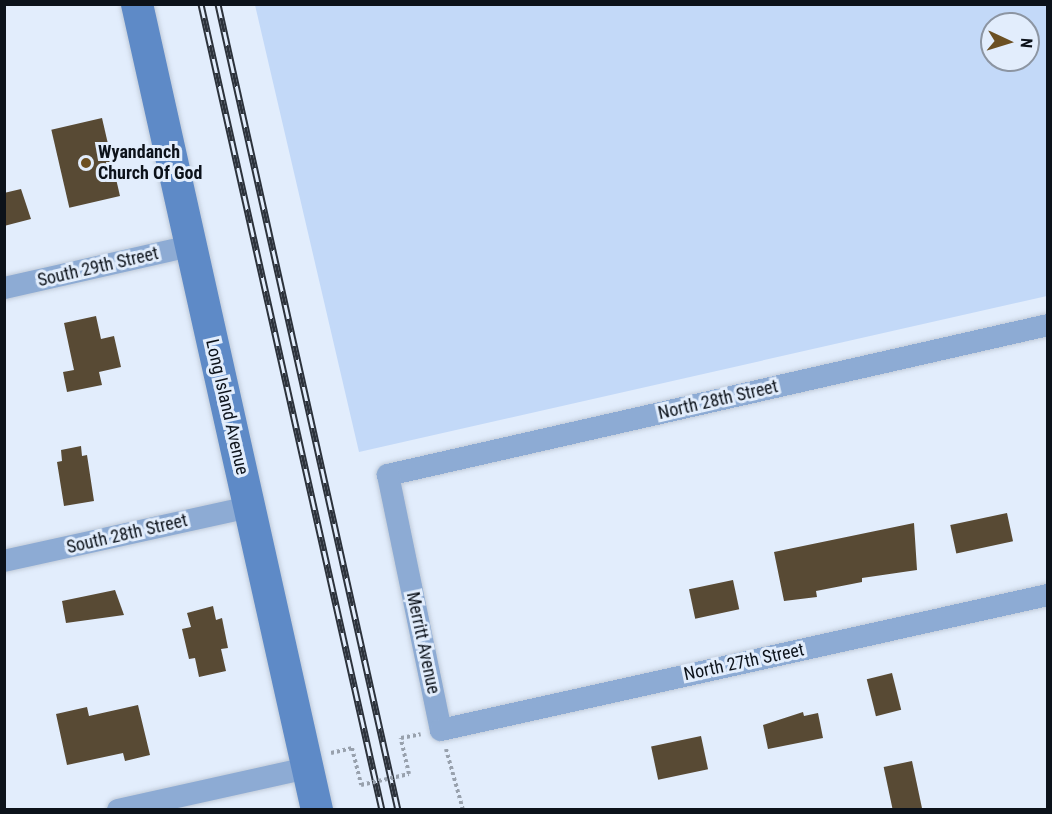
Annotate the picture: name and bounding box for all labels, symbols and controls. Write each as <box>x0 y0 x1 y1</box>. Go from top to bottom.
north arrow <box>980 12 1040 72</box>
text: N <box>1017 38 1036 49</box>
place label: Wyandanch Church Of God <box>98 142 202 184</box>
marker: Wyandanch Church Of God <box>79 156 93 170</box>
street label: South 29th Street <box>35 243 161 291</box>
street label: Long Island Avenue <box>201 337 253 477</box>
street label: North 28th Street <box>656 376 780 424</box>
street label: South 28th Street <box>64 510 190 558</box>
street label: Merritt Avenue <box>402 590 444 696</box>
street label: North 27th Street <box>682 639 806 685</box>

